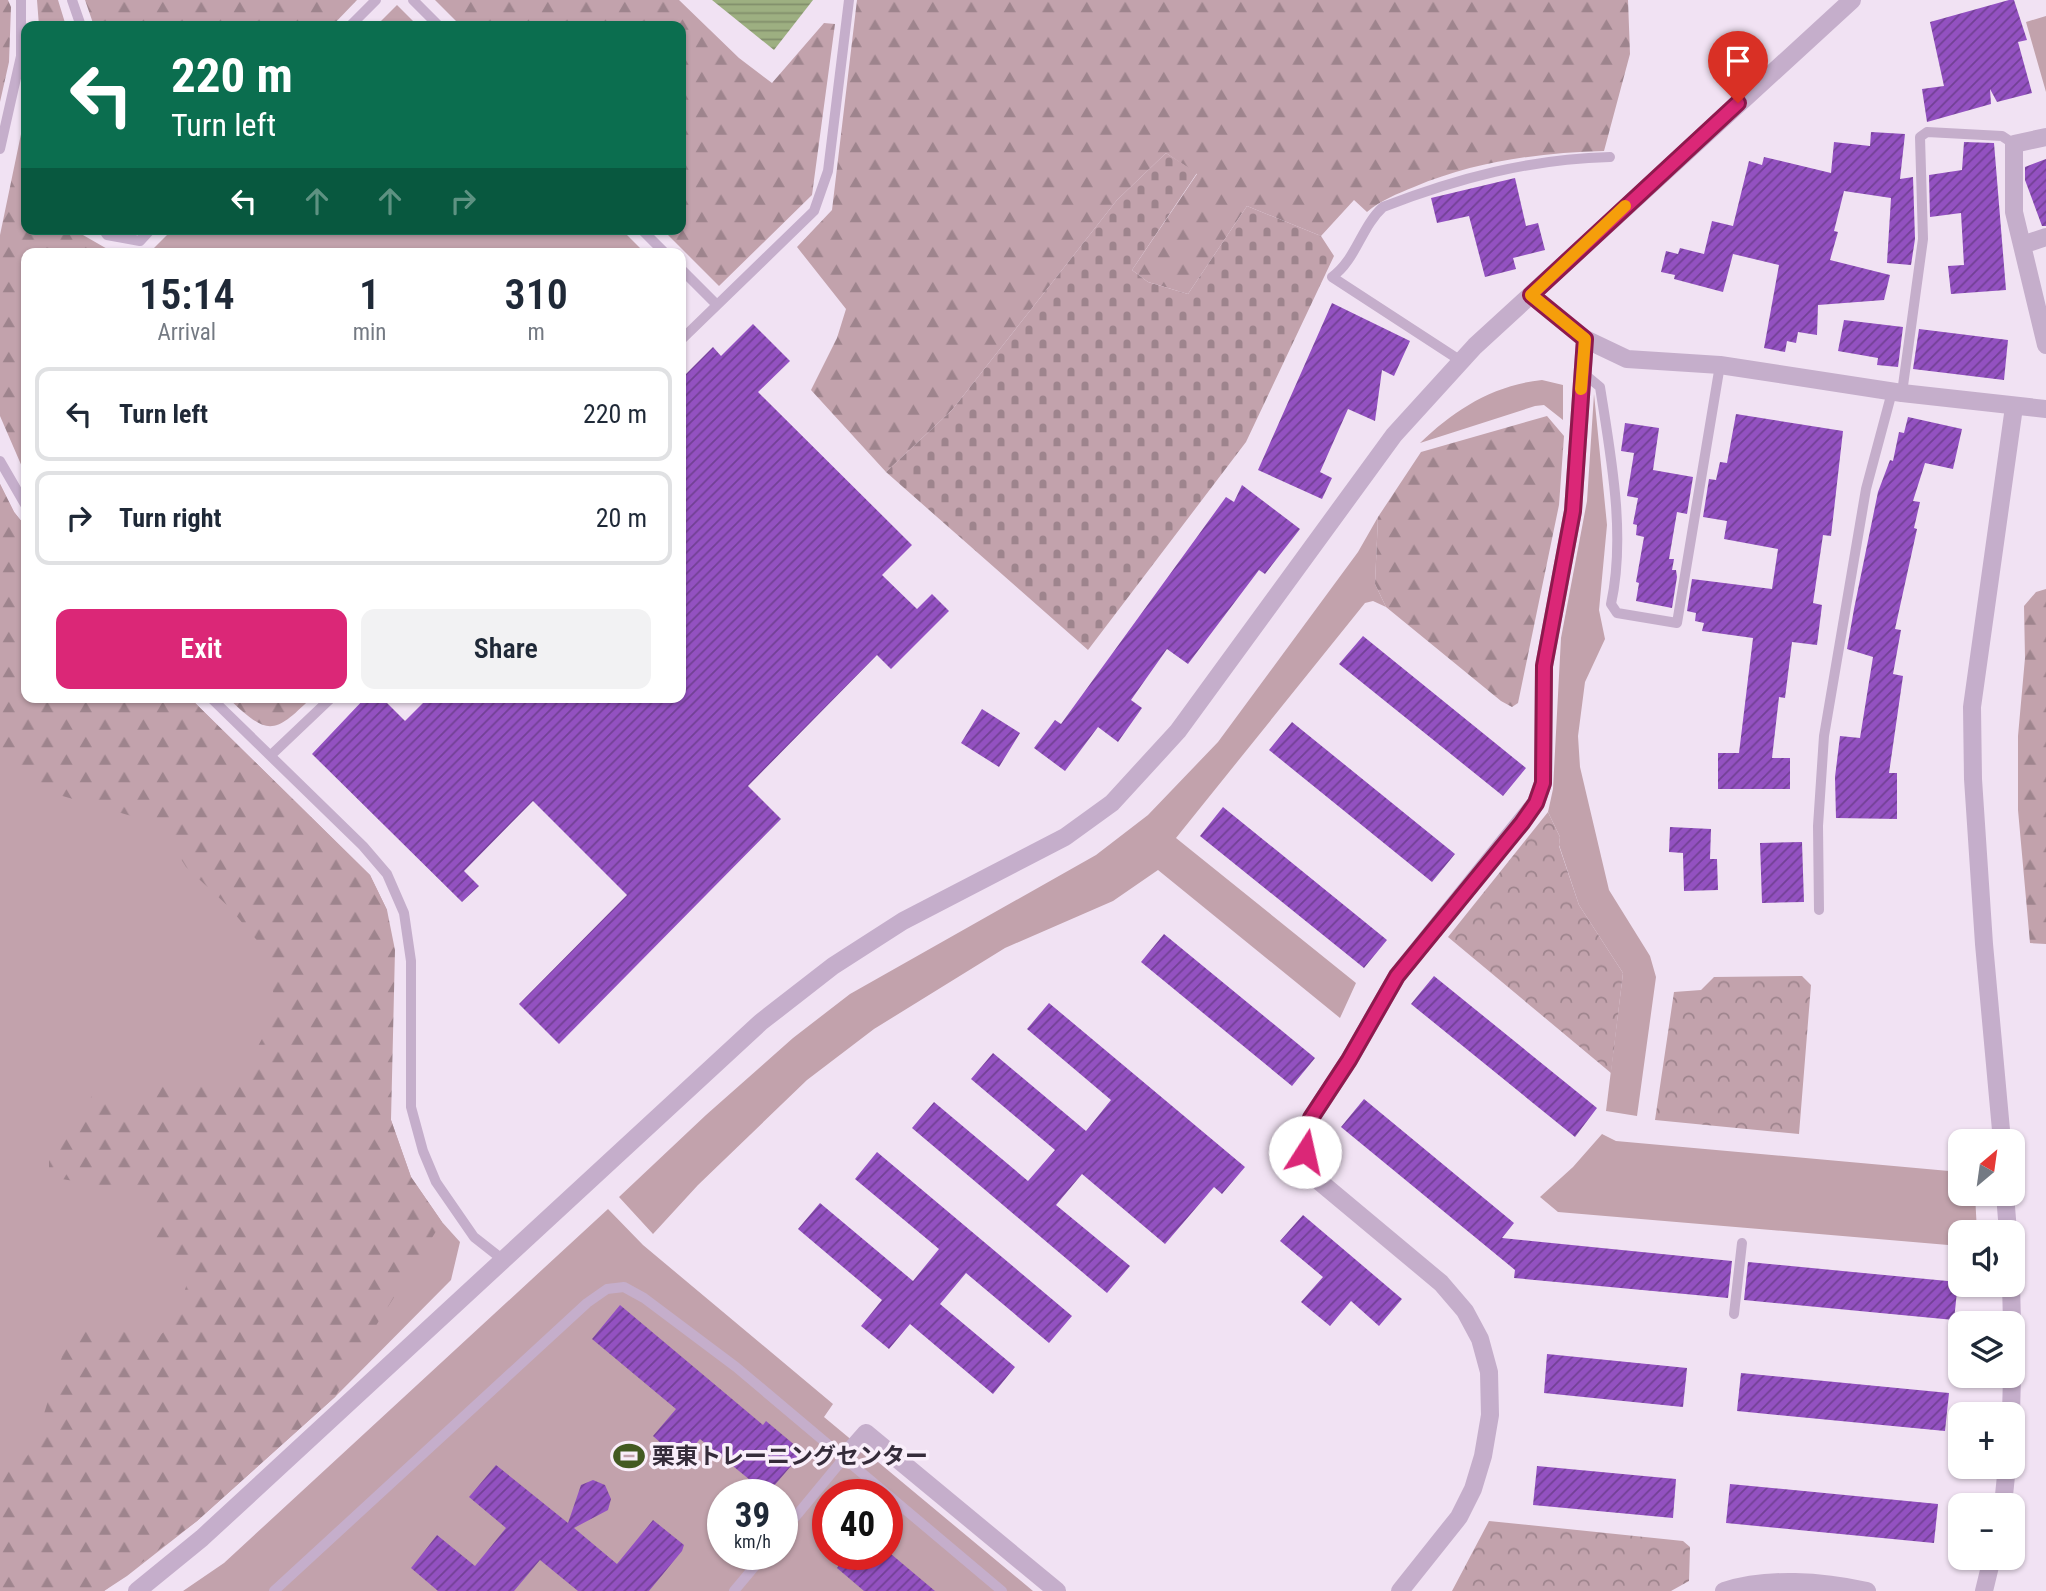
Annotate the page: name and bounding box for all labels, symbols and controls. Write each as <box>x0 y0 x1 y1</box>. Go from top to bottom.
pin <box>1708 31 1768 103</box>
icon: arrive <box>1719 42 1757 80</box>
text: 220 m <box>171 47 293 104</box>
icon: left <box>56 49 147 140</box>
text: Turn left <box>171 106 276 144</box>
icon: left <box>225 182 263 220</box>
icon: ahead <box>298 182 336 220</box>
icon: ahead <box>371 182 409 220</box>
icon: right <box>444 182 482 220</box>
text: 15:14 <box>139 270 235 319</box>
text: 1 <box>359 270 380 319</box>
text: 310 <box>505 270 568 319</box>
text: Arrival <box>158 319 216 346</box>
text: min <box>353 319 386 346</box>
text: m <box>528 319 545 346</box>
icon: left <box>60 395 98 433</box>
text: Turn left <box>119 399 208 429</box>
text: 220 m <box>583 399 647 429</box>
icon: right <box>60 499 98 537</box>
text: Turn right <box>119 503 221 533</box>
text: 20 m <box>596 503 647 533</box>
button: Exit <box>56 609 347 689</box>
button: Share <box>361 609 651 689</box>
position arrow <box>1268 1115 1342 1189</box>
north arrow <box>1948 1129 2025 1206</box>
map controls <box>1948 1129 2025 1570</box>
button: sound <box>1948 1220 2025 1297</box>
button: layers <box>1948 1311 2025 1388</box>
button: + <box>1948 1402 2025 1479</box>
sports icon: 栗東トレーニングセンター <box>612 1439 646 1473</box>
place label: 栗東トレーニングセンター <box>652 1443 928 1470</box>
speed limit sign: 40 <box>812 1479 903 1570</box>
button: − <box>1948 1493 2025 1570</box>
text: 39 <box>735 1495 770 1536</box>
text: km/h <box>734 1531 771 1552</box>

